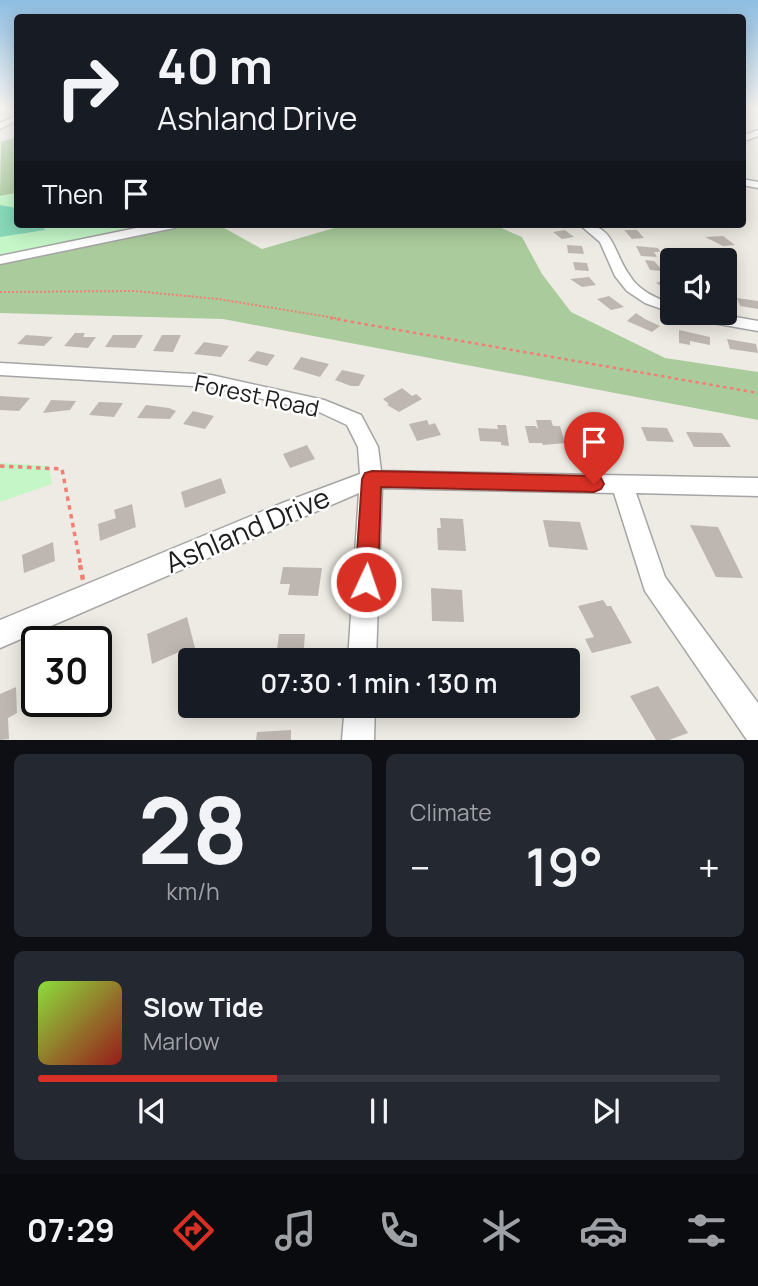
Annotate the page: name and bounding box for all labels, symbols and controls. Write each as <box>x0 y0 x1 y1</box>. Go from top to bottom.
text: 40 m <box>157 32 273 99</box>
icon: right <box>42 42 133 133</box>
text: Ashland Drive <box>157 96 357 140</box>
icon: arrive <box>117 175 155 213</box>
text: Then <box>42 176 103 212</box>
map controls <box>660 248 737 325</box>
button: sound <box>660 248 737 325</box>
street label: Forest Road <box>192 366 322 424</box>
pin <box>564 412 624 484</box>
icon: arrive <box>575 423 613 461</box>
street label: Ashland Drive <box>159 477 335 581</box>
position arrow <box>329 545 403 619</box>
speed limit sign: 30 <box>21 626 112 717</box>
text: 07:30 · 1 min · 130 m <box>260 665 498 701</box>
text: 28 <box>138 767 248 891</box>
text: Climate <box>410 796 492 828</box>
text: 19° <box>525 831 603 902</box>
text: − <box>410 841 431 893</box>
text: + <box>698 841 720 893</box>
text: km/h <box>166 875 220 907</box>
text: Slow Tide <box>143 989 264 1025</box>
text: Marlow <box>143 1025 220 1057</box>
icon: previous <box>133 1092 171 1130</box>
icon: pause <box>360 1092 398 1130</box>
icon: next <box>587 1092 625 1130</box>
icon: directions <box>169 1206 218 1255</box>
icon: music <box>271 1206 320 1255</box>
icon: phone <box>374 1206 423 1255</box>
icon: climate <box>477 1206 526 1255</box>
icon: car <box>579 1206 628 1255</box>
icon: filters <box>682 1206 731 1255</box>
text: 07:29 <box>27 1208 115 1252</box>

